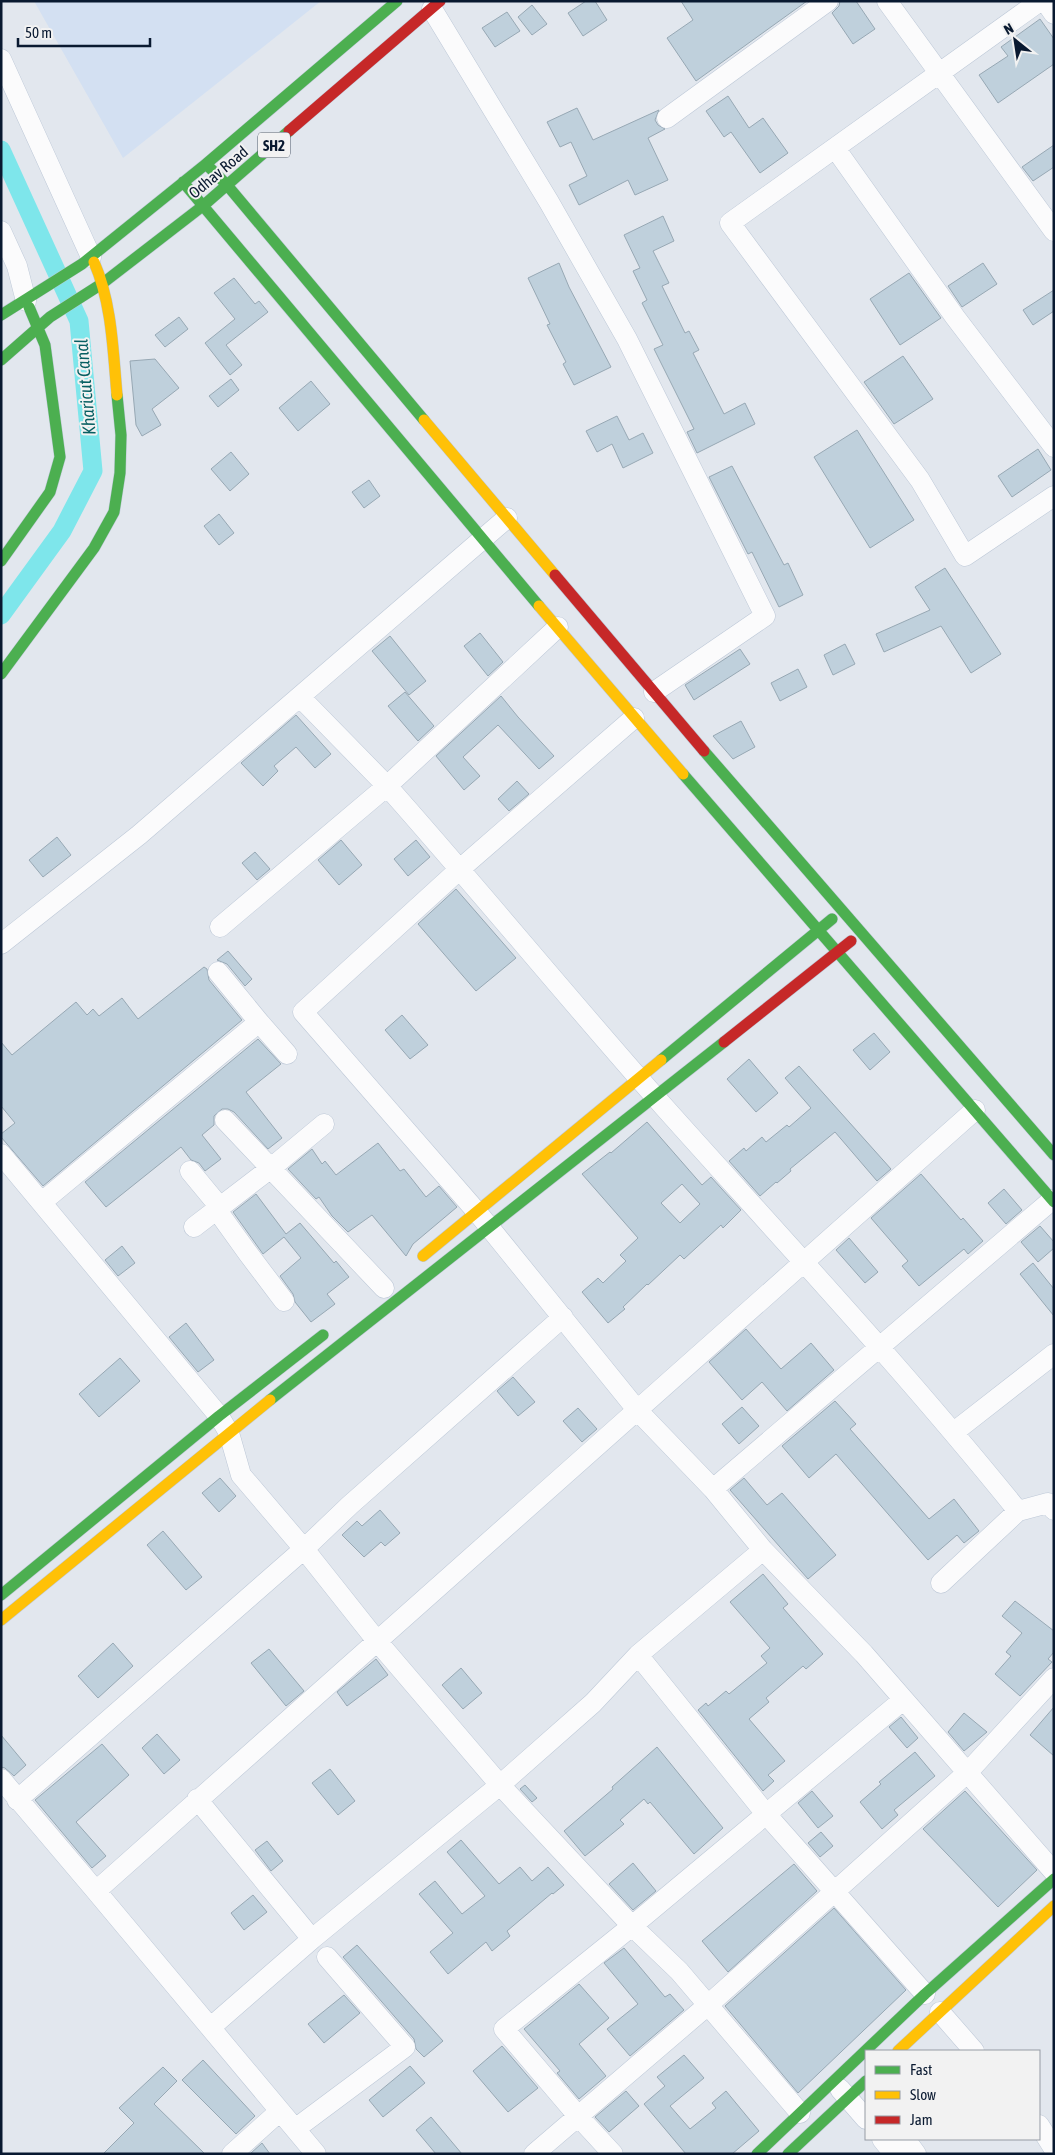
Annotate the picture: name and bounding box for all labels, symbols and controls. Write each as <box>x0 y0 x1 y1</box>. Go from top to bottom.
scale bar <box>18 15 150 47</box>
north arrow <box>990 15 1040 65</box>
text: N <box>1001 20 1016 38</box>
text: 50 m <box>25 24 52 41</box>
road number: SH2 <box>258 132 290 158</box>
street label: Odhav Road <box>185 142 251 202</box>
water label: Kharicut Canal <box>70 338 100 436</box>
legend <box>865 2050 1040 2140</box>
text: Fast <box>910 2061 932 2078</box>
text: Slow <box>910 2086 936 2103</box>
text: Jam <box>910 2111 933 2128</box>

